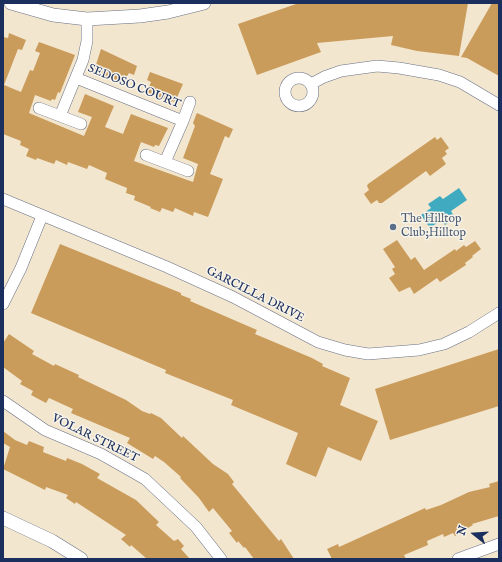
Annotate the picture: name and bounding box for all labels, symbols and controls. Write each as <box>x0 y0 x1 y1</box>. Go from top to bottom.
street label: SEDOSO COURT <box>85 62 183 112</box>
place label: The Hilltop Club;Hilltop <box>401 213 466 241</box>
marker: The Hilltop Club;Hilltop <box>388 222 398 232</box>
street label: GARCILLA DRIVE <box>204 264 306 326</box>
street label: VOLAR STREET <box>49 412 141 466</box>
north arrow <box>454 514 494 554</box>
text: N <box>454 524 471 537</box>

